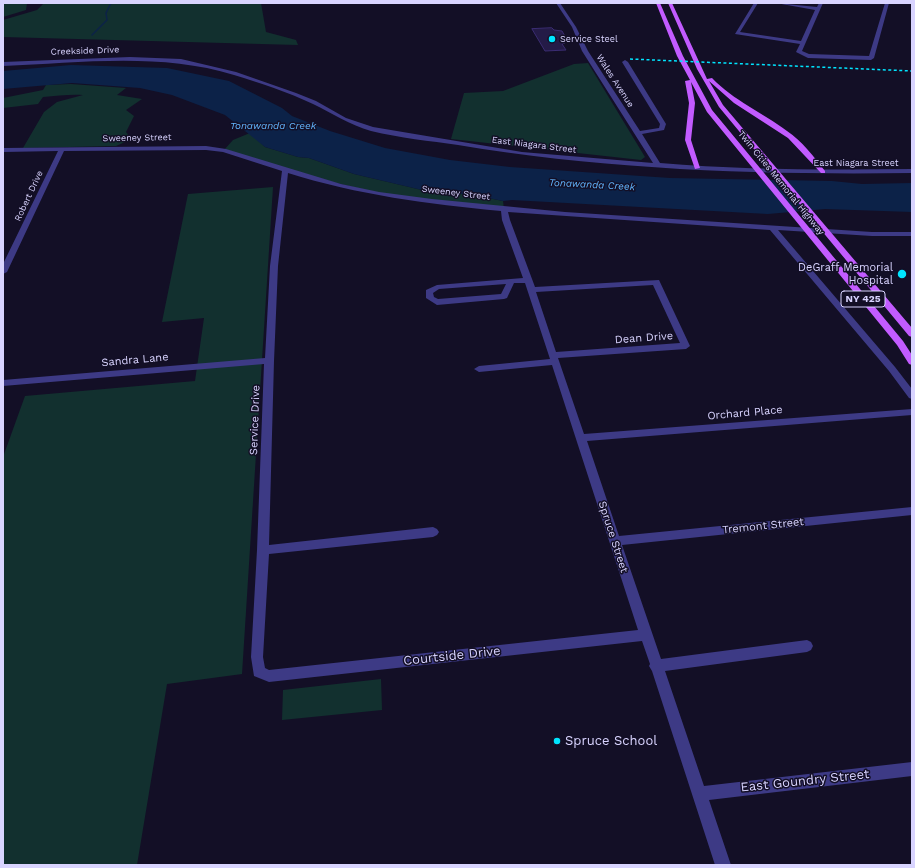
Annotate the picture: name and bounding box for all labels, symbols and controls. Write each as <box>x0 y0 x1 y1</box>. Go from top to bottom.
marker: Service Steel <box>547 34 557 44</box>
place label: Service Steel <box>560 34 618 44</box>
street label: Creekside Drive <box>51 44 119 58</box>
street label: Wales Avenue <box>594 52 636 110</box>
water label: Tonawanda Creek <box>230 120 316 132</box>
street label: Twin Cities Memorial Highway <box>736 129 826 237</box>
street label: Sweeney Street <box>102 132 172 144</box>
street label: East Niagara Street <box>491 134 577 156</box>
street label: East Niagara Street <box>813 158 899 168</box>
street label: Robert Drive <box>13 169 45 223</box>
water label: Tonawanda Creek <box>549 177 635 193</box>
street label: Sweeney Street <box>421 183 491 203</box>
place label: DeGraff Memorial Hospital <box>798 261 893 287</box>
marker: DeGraff Memorial Hospital <box>896 268 908 280</box>
road number: NY 425 <box>841 291 885 307</box>
street label: Dean Drive <box>614 329 674 347</box>
street label: Sandra Lane <box>101 350 169 370</box>
street label: Service Drive <box>247 385 263 455</box>
street label: Orchard Place <box>707 403 783 423</box>
street label: Spruce Street <box>595 500 631 574</box>
street label: Tremont Street <box>722 515 804 537</box>
street label: Courtside Drive <box>403 643 501 669</box>
place label: Spruce School <box>565 733 657 749</box>
marker: Spruce School <box>552 736 562 746</box>
street label: East Goundry Street <box>740 766 870 796</box>

